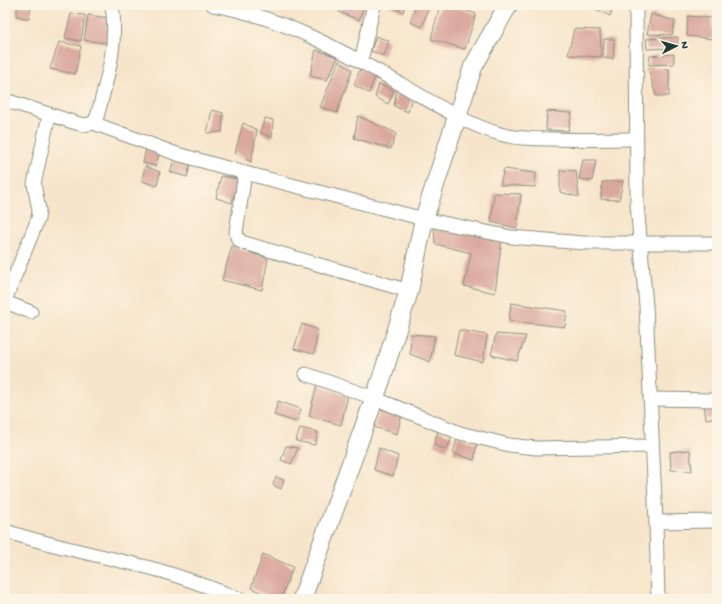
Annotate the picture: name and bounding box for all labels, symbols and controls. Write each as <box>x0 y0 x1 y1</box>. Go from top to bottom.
north arrow <box>656 26 696 66</box>
text: N <box>678 41 690 49</box>

